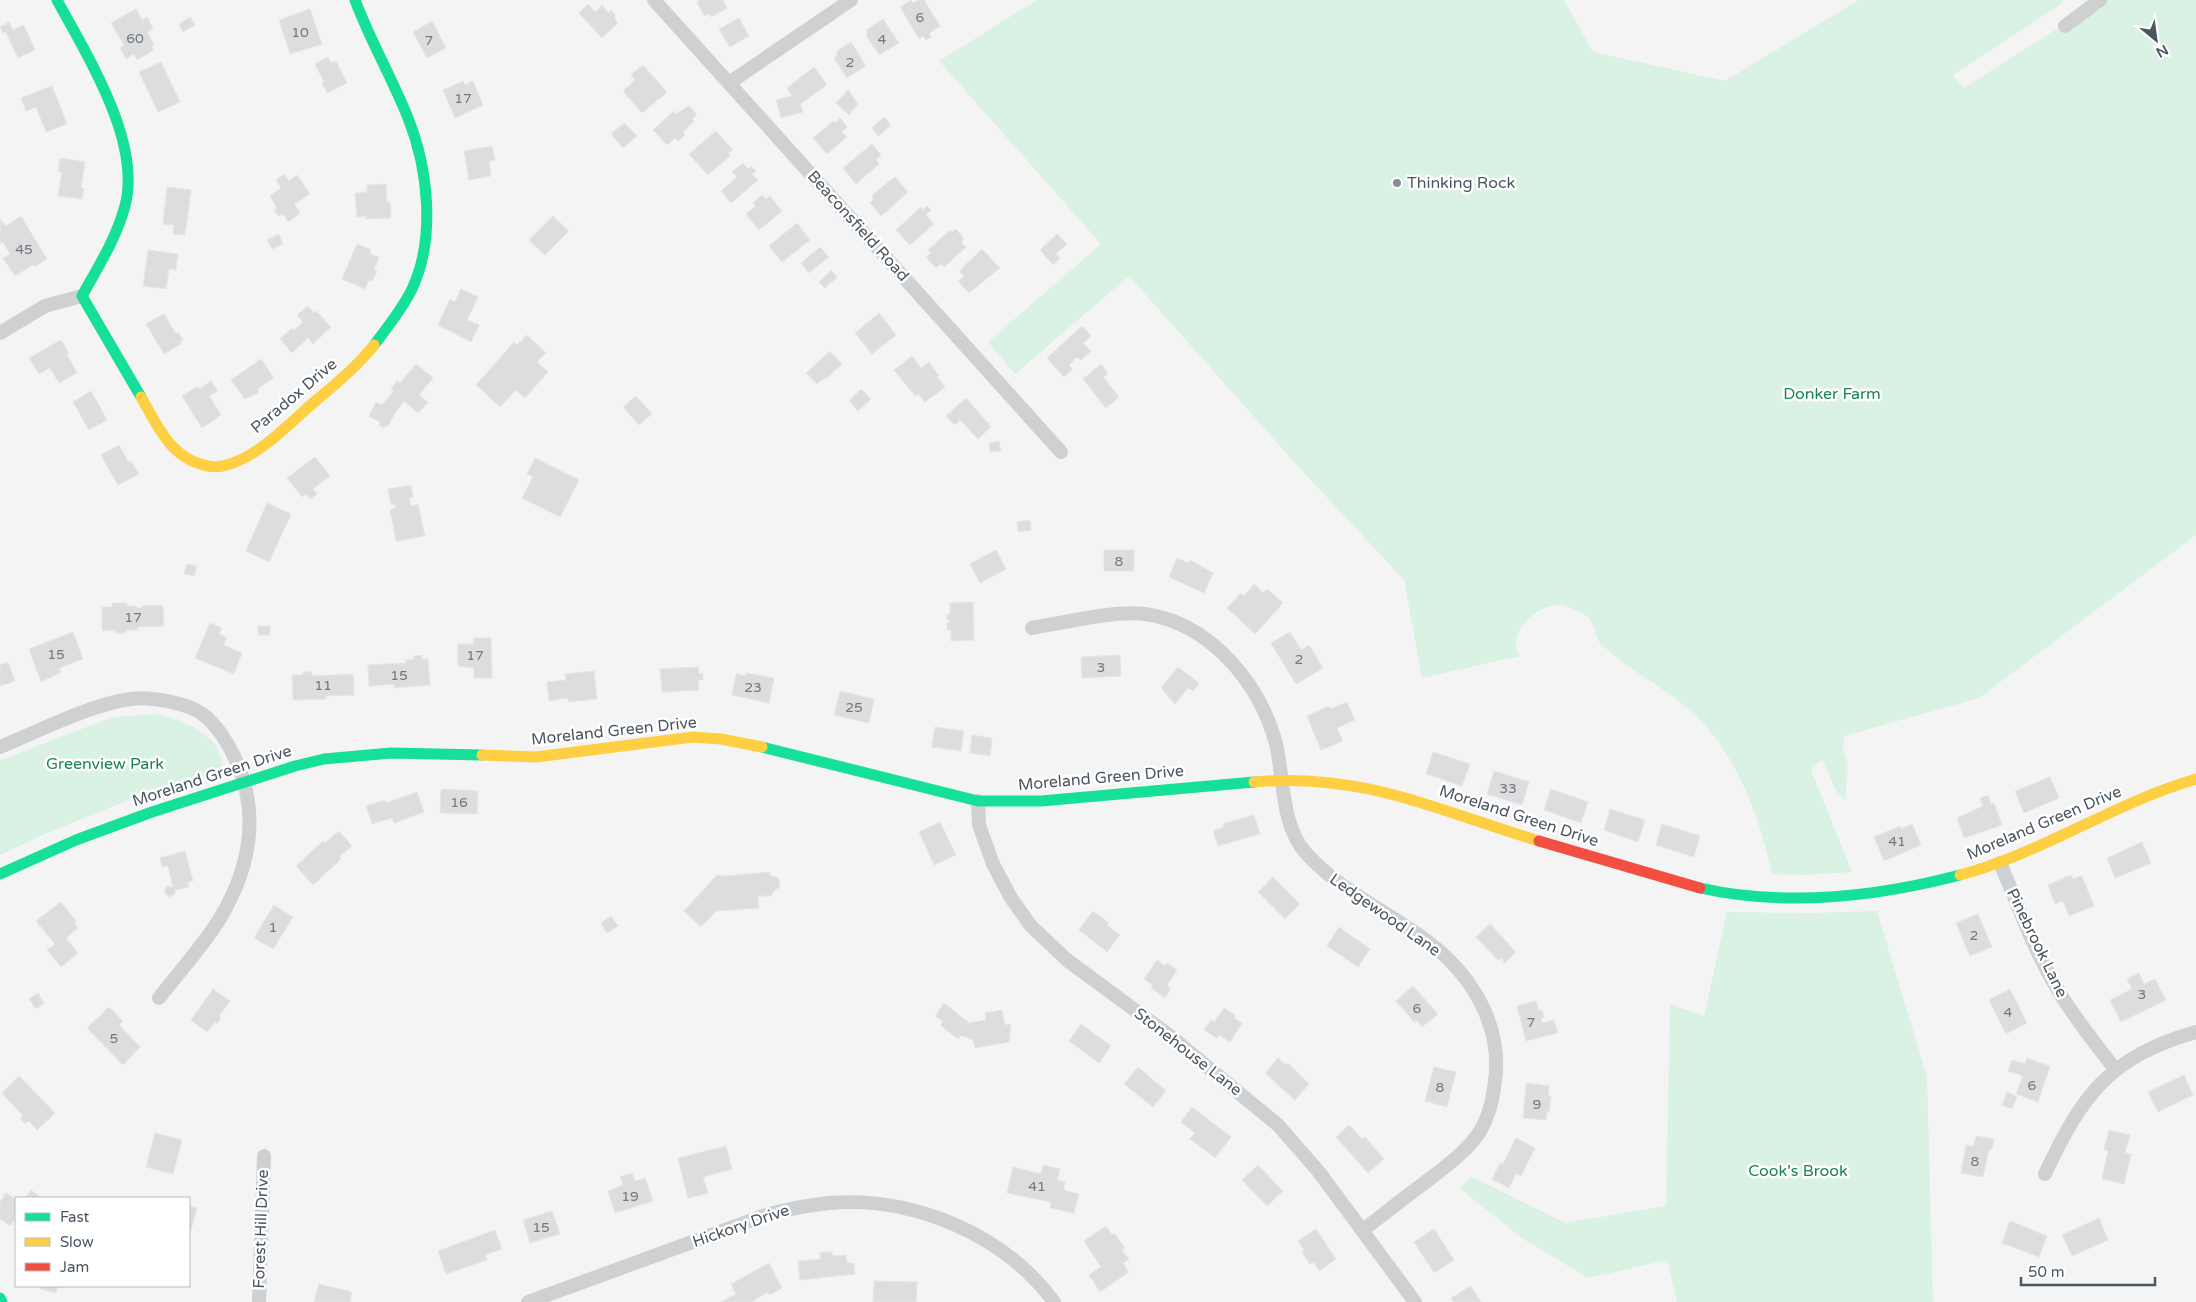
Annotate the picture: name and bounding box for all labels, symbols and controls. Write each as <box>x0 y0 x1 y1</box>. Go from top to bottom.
house number: 6 <box>916 9 925 26</box>
north arrow <box>2131 15 2181 65</box>
house number: 10 <box>291 24 309 41</box>
house number: 60 <box>126 30 144 47</box>
house number: 4 <box>878 31 887 48</box>
house number: 7 <box>425 32 433 49</box>
text: N <box>2153 41 2171 61</box>
house number: 2 <box>846 54 854 71</box>
house number: 17 <box>454 90 472 107</box>
street label: Beaconsfield Road <box>803 166 913 286</box>
place label: Thinking Rock <box>1407 173 1515 193</box>
marker: Thinking Rock <box>1391 177 1403 189</box>
house number: 45 <box>15 241 33 258</box>
street label: Paradox Drive <box>247 354 341 438</box>
park label: Donker Farm <box>1783 384 1881 404</box>
house number: 8 <box>1115 553 1124 570</box>
house number: 17 <box>124 609 142 626</box>
house number: 15 <box>47 646 65 663</box>
house number: 17 <box>466 647 484 664</box>
house number: 2 <box>1295 651 1303 668</box>
house number: 3 <box>1097 659 1105 676</box>
house number: 15 <box>390 667 408 684</box>
house number: 11 <box>314 677 332 694</box>
house number: 23 <box>744 679 762 696</box>
house number: 25 <box>845 699 863 716</box>
street label: Moreland Green Drive <box>530 712 698 750</box>
street label: Moreland Green Drive <box>130 741 294 811</box>
park label: Greenview Park <box>46 754 164 774</box>
street label: Moreland Green Drive <box>1017 761 1185 795</box>
house number: 33 <box>1499 780 1517 797</box>
street label: Moreland Green Drive <box>1437 781 1601 851</box>
street label: Moreland Green Drive <box>1964 781 2124 865</box>
house number: 16 <box>450 794 468 811</box>
house number: 41 <box>1888 833 1906 850</box>
street label: Ledgewood Lane <box>1326 869 1444 961</box>
street label: Pinebrook Lane <box>2002 885 2072 1001</box>
house number: 1 <box>269 919 277 936</box>
house number: 2 <box>1970 927 1978 944</box>
house number: 3 <box>2138 986 2146 1003</box>
house number: 6 <box>1413 1000 1422 1017</box>
street label: Stonehouse Lane <box>1130 1004 1246 1100</box>
house number: 4 <box>2004 1004 2013 1021</box>
house number: 7 <box>1527 1014 1535 1031</box>
house number: 5 <box>110 1030 118 1047</box>
house number: 6 <box>2028 1077 2037 1094</box>
house number: 8 <box>1436 1079 1445 1096</box>
house number: 9 <box>1533 1096 1541 1113</box>
house number: 8 <box>1971 1153 1980 1170</box>
park label: Cook's Brook <box>1748 1161 1848 1181</box>
street label: Forest Hill Drive <box>249 1169 273 1289</box>
house number: 41 <box>1028 1178 1046 1195</box>
house number: 19 <box>621 1188 639 1205</box>
legend <box>15 1197 190 1287</box>
street label: Hickory Drive <box>690 1200 792 1252</box>
text: Fast <box>60 1208 90 1226</box>
house number: 15 <box>532 1219 550 1236</box>
text: Slow <box>60 1233 94 1251</box>
scale bar <box>2021 1254 2155 1286</box>
text: Jam <box>60 1258 89 1276</box>
text: 50 m <box>2028 1263 2065 1281</box>

